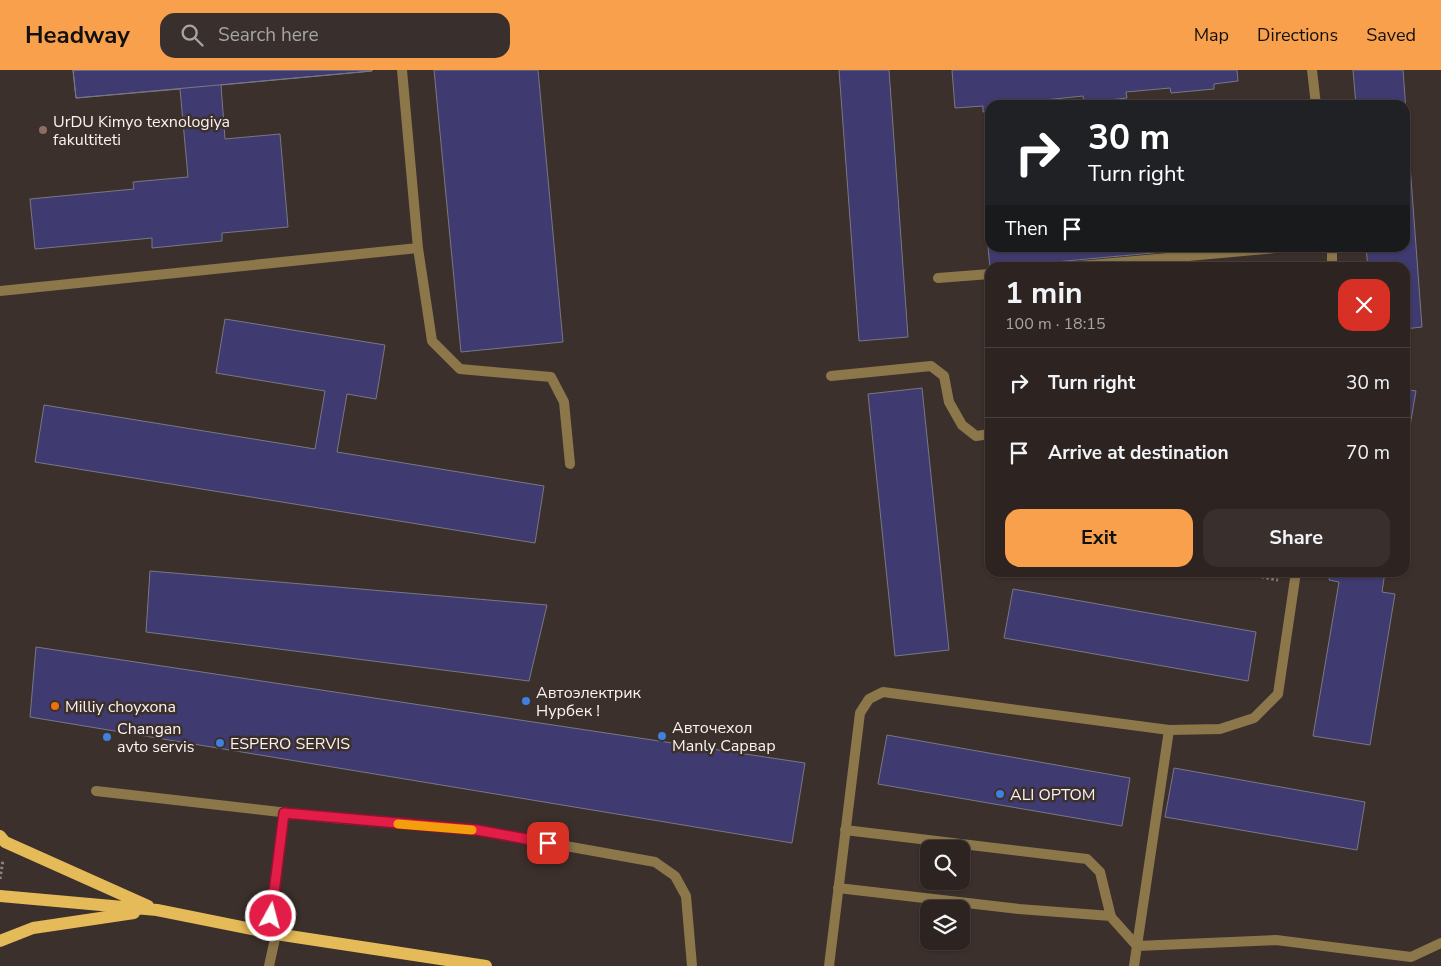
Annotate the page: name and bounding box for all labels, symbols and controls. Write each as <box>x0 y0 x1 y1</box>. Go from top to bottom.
search box <box>160 13 510 58</box>
text: Headway <box>25 19 130 51</box>
icon: search <box>178 21 206 49</box>
text: Search here <box>218 22 319 48</box>
text: Map <box>1194 23 1229 47</box>
text: Directions <box>1257 23 1338 47</box>
text: Saved <box>1366 23 1416 47</box>
place label: UrDU Kimyo texnologiya fakultiteti <box>53 111 230 151</box>
text: 30 m <box>1088 114 1170 161</box>
icon: right <box>1005 120 1070 185</box>
marker: UrDU Kimyo texnologiya fakultiteti <box>37 124 49 136</box>
text: Turn right <box>1088 159 1184 189</box>
icon: arrive <box>1058 215 1086 243</box>
text: Then <box>1005 216 1048 242</box>
text: 1 min <box>1005 273 1083 314</box>
button: close <box>1338 279 1390 331</box>
text: 100 m · 18:15 <box>1005 313 1106 335</box>
icon: right <box>1005 369 1033 397</box>
text: Turn right <box>1048 370 1135 396</box>
text: 30 m <box>1346 370 1390 396</box>
icon: arrive <box>1005 439 1033 467</box>
text: Arrive at destination <box>1048 440 1229 466</box>
text: 70 m <box>1346 440 1390 466</box>
button: Exit <box>1005 509 1193 567</box>
button: Share <box>1203 509 1390 567</box>
place label: Автоэлектрик Нурбек ! <box>536 682 642 722</box>
marker: Автоэлектрик Нурбек ! <box>520 695 532 707</box>
place label: Milliy choyxona <box>65 696 176 718</box>
marker: Milliy choyxona <box>49 700 61 712</box>
place label: Авточехол Manly Сарвар <box>672 717 776 757</box>
place label: Changan avto servis <box>117 718 194 758</box>
marker: Авточехол Manly Сарвар <box>656 730 668 742</box>
marker: Changan avto servis <box>101 731 113 743</box>
place label: ESPERO SERVIS <box>230 733 350 755</box>
marker: ESPERO SERVIS <box>214 737 226 749</box>
place label: ALI OPTOM <box>1010 784 1096 806</box>
marker: ALI OPTOM <box>994 788 1006 800</box>
pin <box>527 822 569 864</box>
icon: arrive <box>534 829 562 857</box>
map controls <box>920 840 970 950</box>
button: search <box>920 840 970 890</box>
position arrow <box>244 889 296 941</box>
button: layers <box>920 900 970 950</box>

